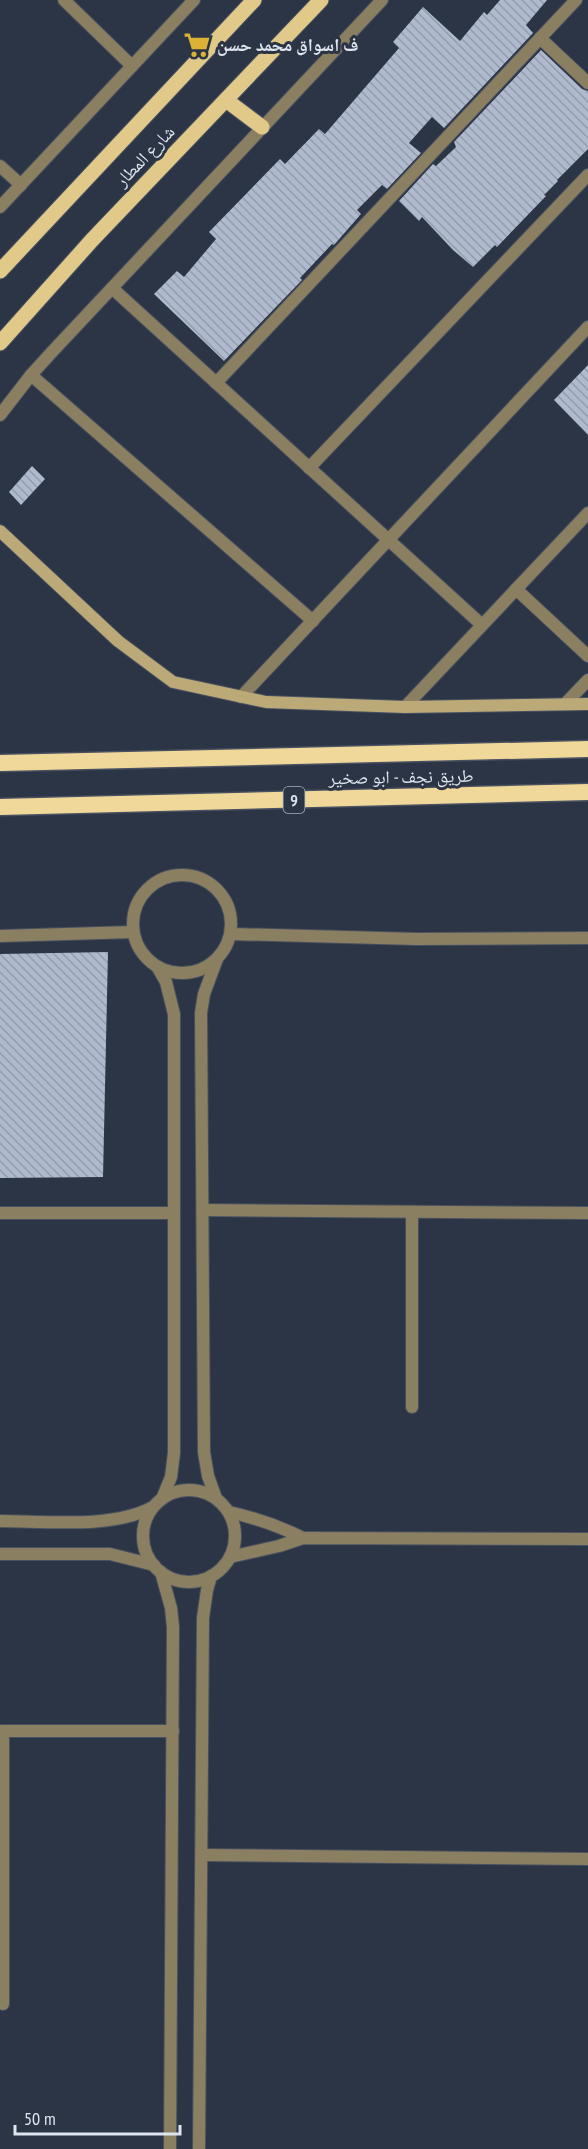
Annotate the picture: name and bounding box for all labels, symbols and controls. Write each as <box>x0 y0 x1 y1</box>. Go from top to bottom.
supermarket icon: ف اسواق محمد حسن <box>182 30 212 60</box>
place label: ف اسواق محمد حسن <box>217 33 358 56</box>
street label: شارع المطار <box>109 120 179 192</box>
street label: طريق نجف - ابو صخير <box>327 764 474 789</box>
road number: 9 <box>284 787 304 813</box>
scale bar <box>15 2098 180 2136</box>
text: 50 m <box>24 2107 56 2130</box>

